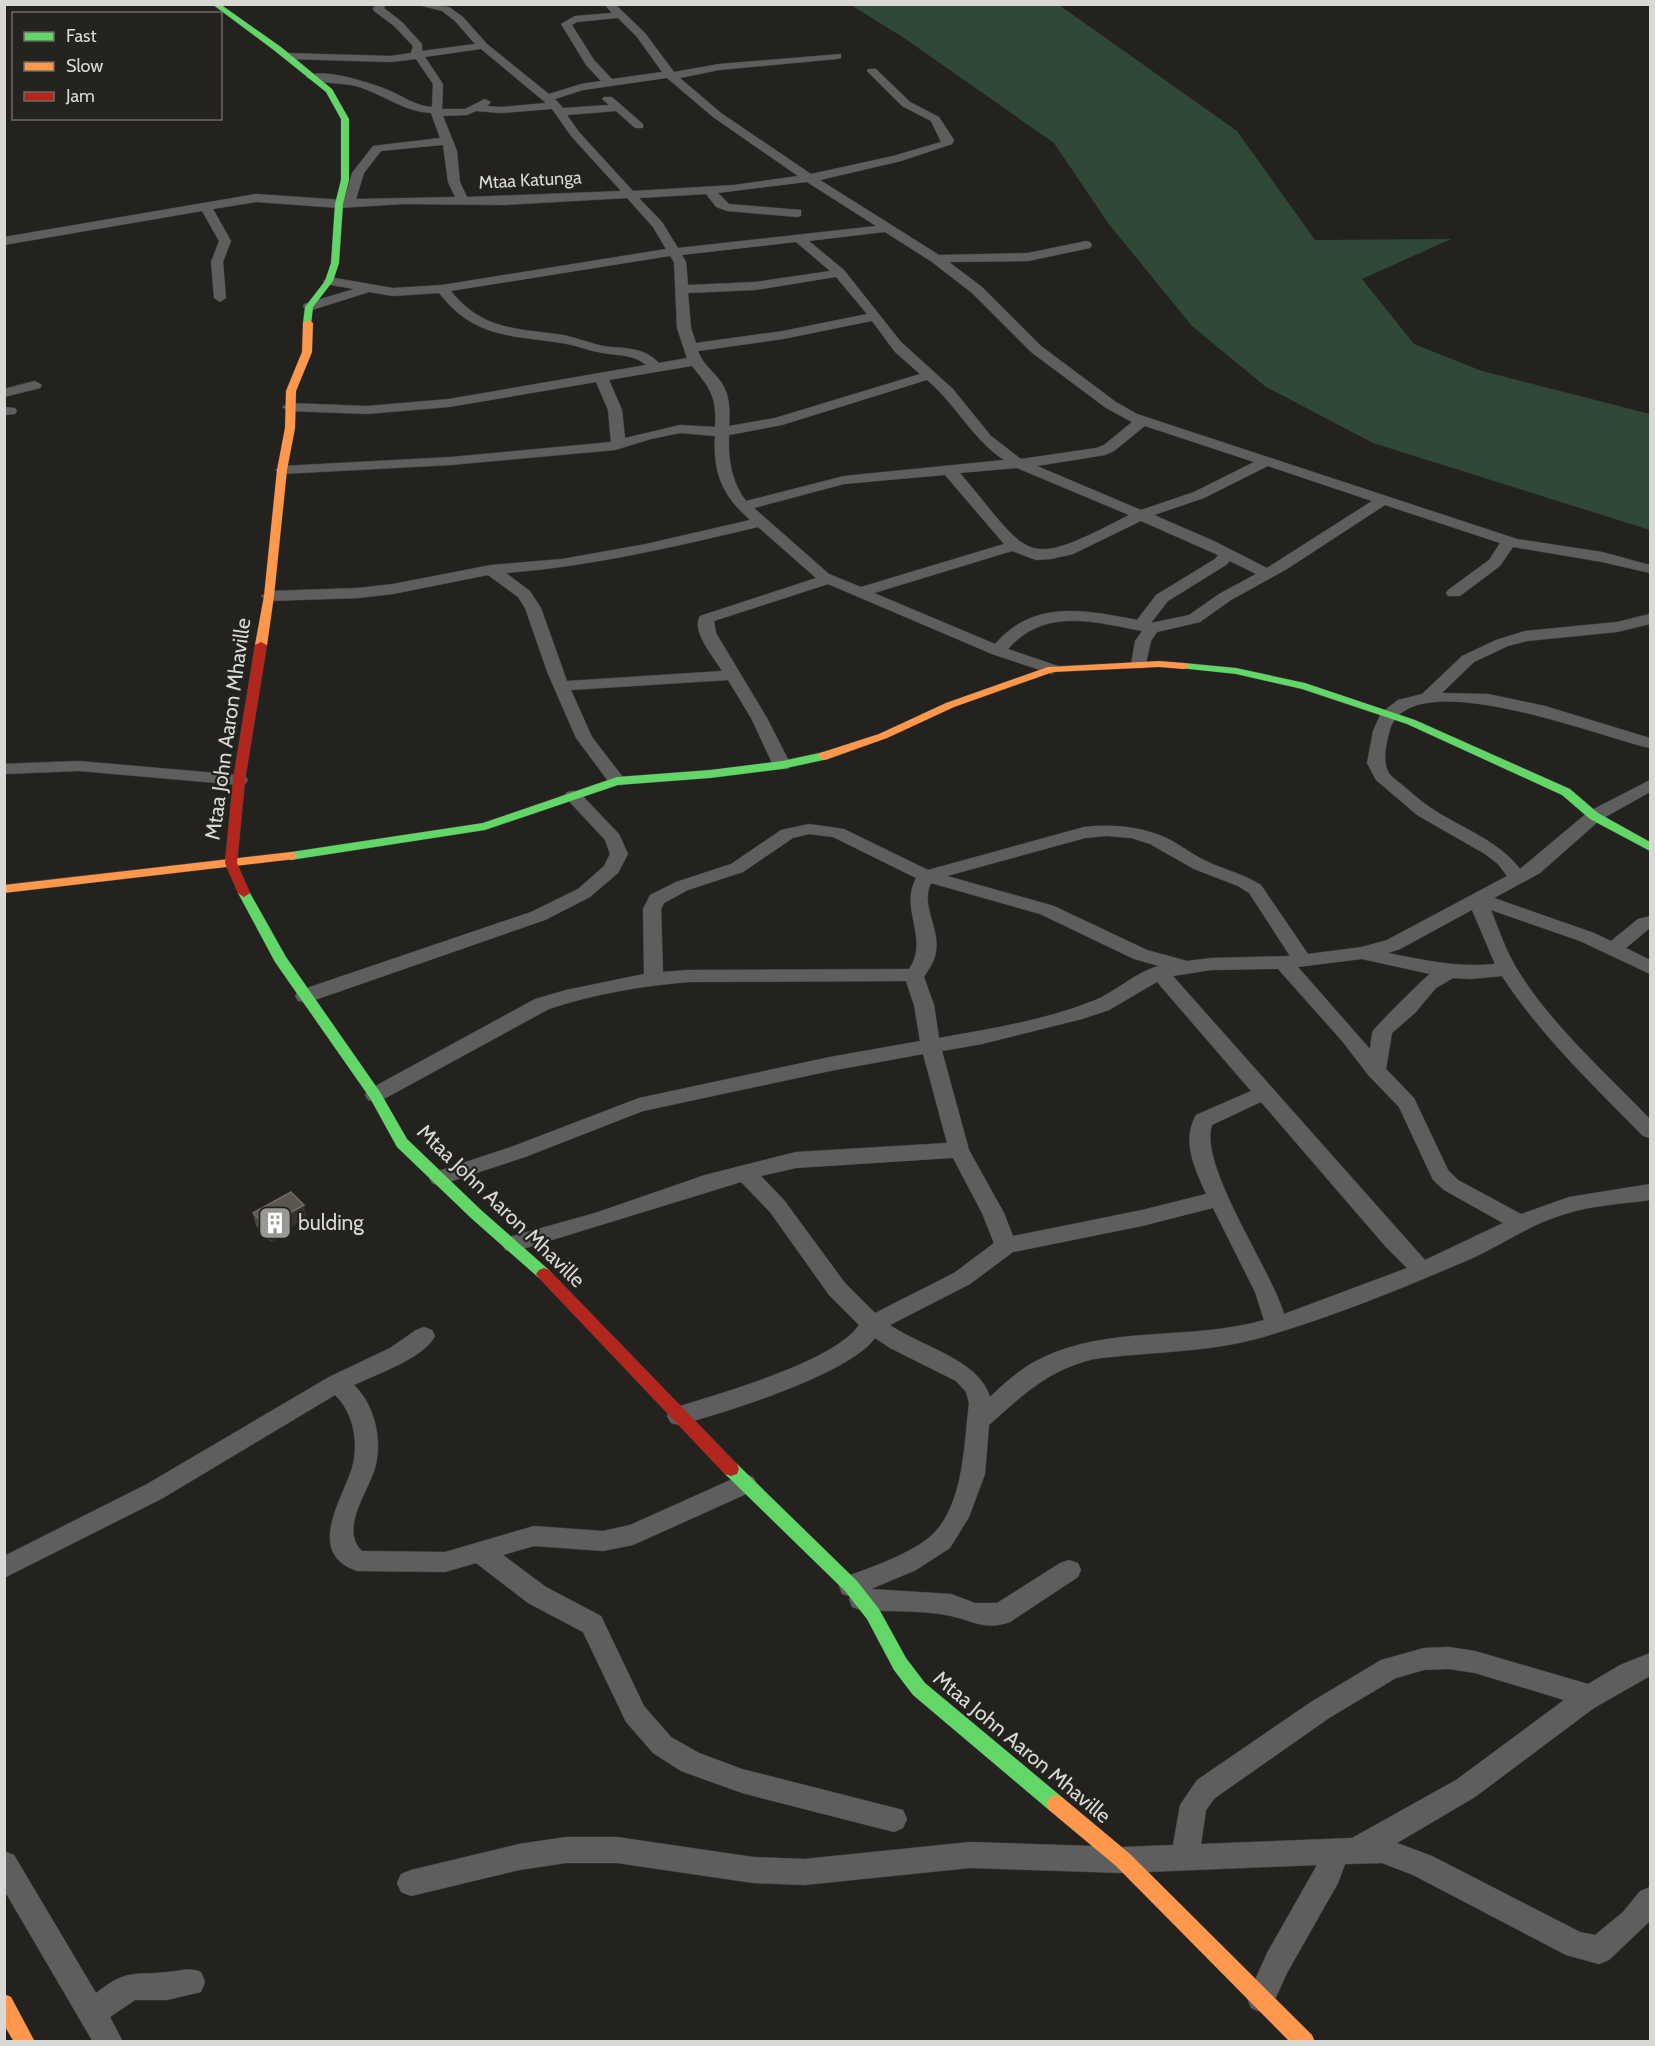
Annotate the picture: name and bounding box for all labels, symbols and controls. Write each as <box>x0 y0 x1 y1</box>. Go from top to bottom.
legend <box>12 12 222 120</box>
text: Fast <box>66 25 97 47</box>
text: Slow <box>66 55 103 77</box>
text: Jam <box>65 85 95 107</box>
street label: Mtaa Katunga <box>478 166 583 194</box>
street label: Mtaa John Aaron Mhaville <box>200 616 255 841</box>
street label: Mtaa John Aaron Mhaville <box>412 1119 591 1292</box>
building icon: bulding <box>257 1205 293 1241</box>
place label: bulding <box>298 1210 364 1235</box>
street label: Mtaa John Aaron Mhaville <box>929 1665 1116 1828</box>

